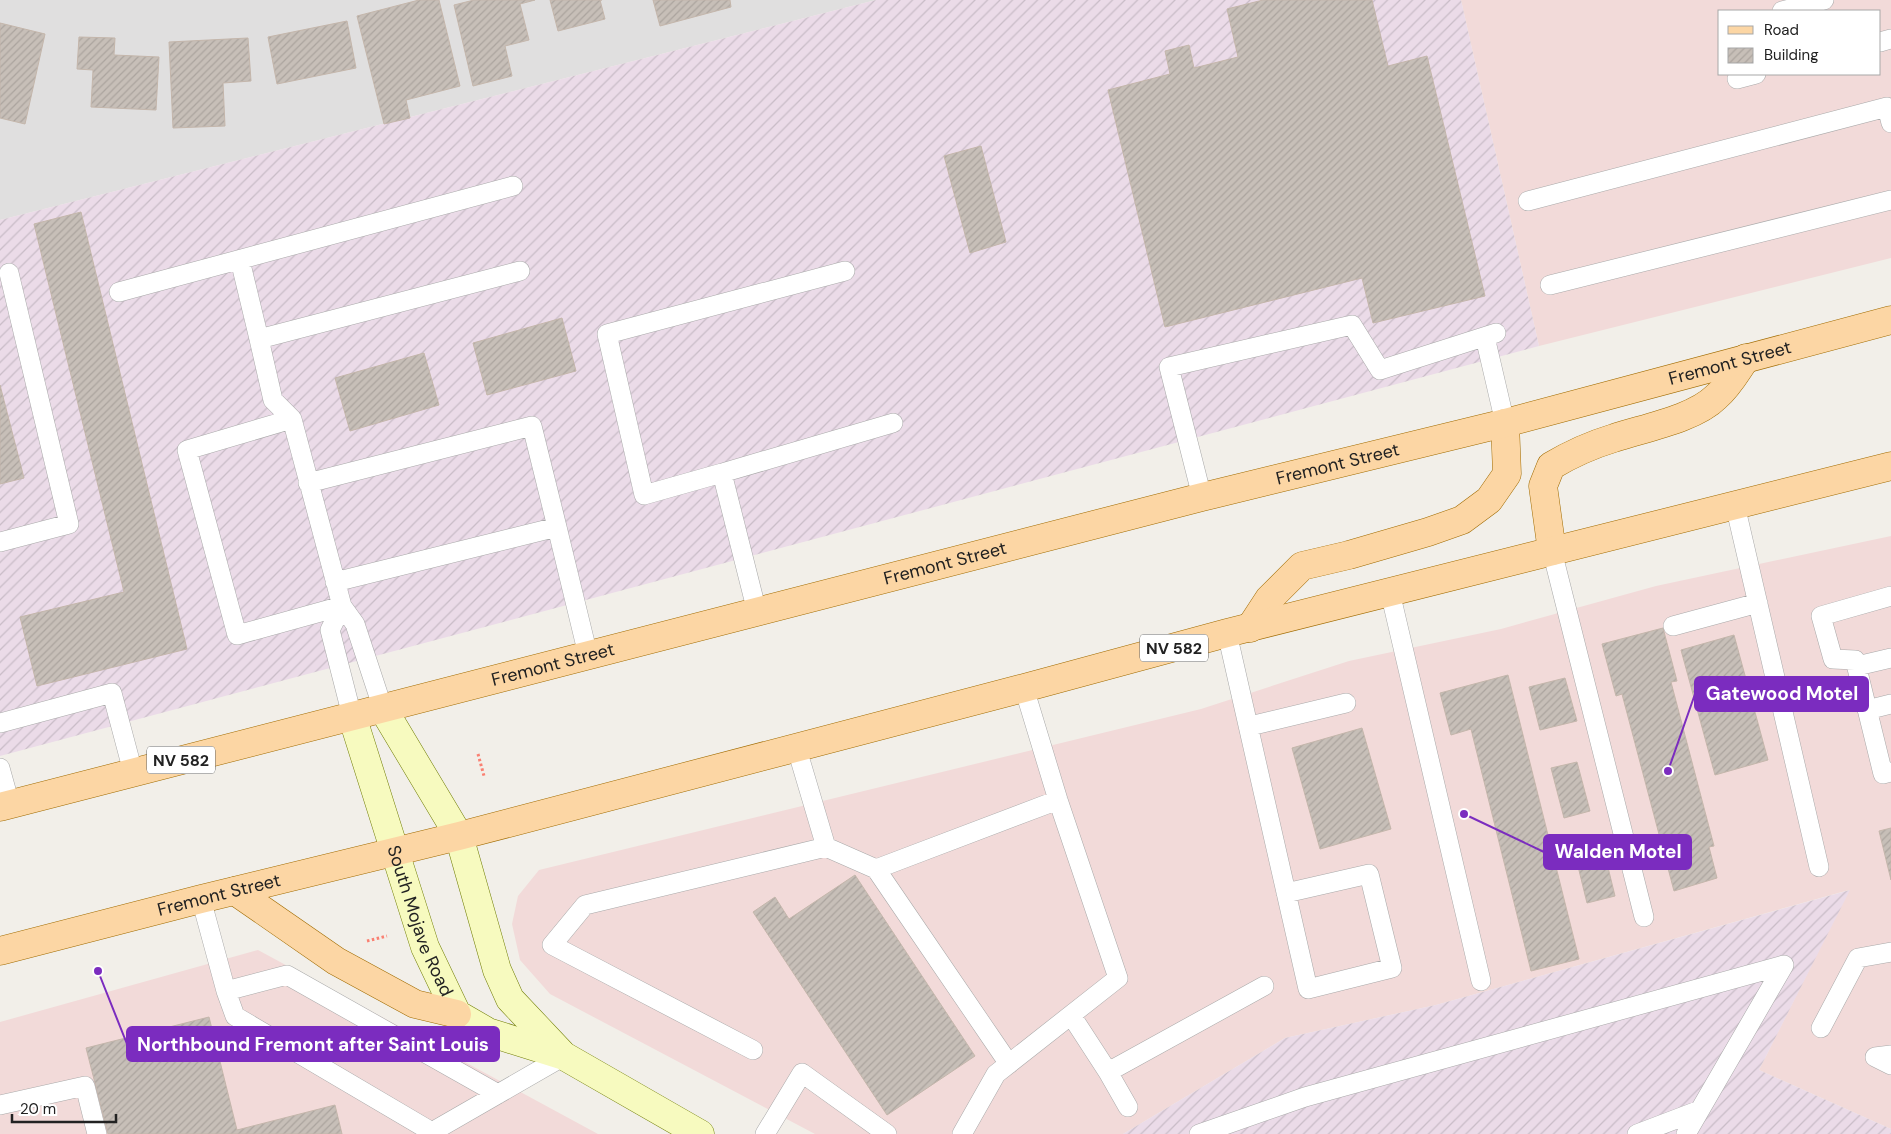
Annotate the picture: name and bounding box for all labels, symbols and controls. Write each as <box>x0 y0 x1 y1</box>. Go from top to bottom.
legend <box>1718 10 1881 75</box>
text: Road <box>1764 20 1799 40</box>
text: Building <box>1764 45 1819 65</box>
street label: Fremont Street <box>1666 335 1794 391</box>
street label: Fremont Street <box>1274 437 1402 490</box>
street label: Fremont Street <box>881 536 1009 591</box>
road number: NV 582 <box>1140 634 1208 661</box>
street label: Fremont Street <box>489 637 617 692</box>
callout: Gatewood Motel <box>1695 677 1868 711</box>
text: Gatewood Motel <box>1706 681 1858 706</box>
road number: NV 582 <box>147 746 215 774</box>
callout: Walden Motel <box>1544 835 1691 869</box>
text: Walden Motel <box>1554 839 1682 864</box>
street label: South Mojave Road <box>382 842 459 1000</box>
street label: Fremont Street <box>155 868 283 922</box>
callout: Northbound Fremont after Saint Louis <box>127 1027 499 1061</box>
text: Northbound Fremont after Saint Louis <box>137 1032 489 1057</box>
scale bar <box>12 1092 116 1124</box>
text: 20 m <box>20 1099 56 1119</box>

